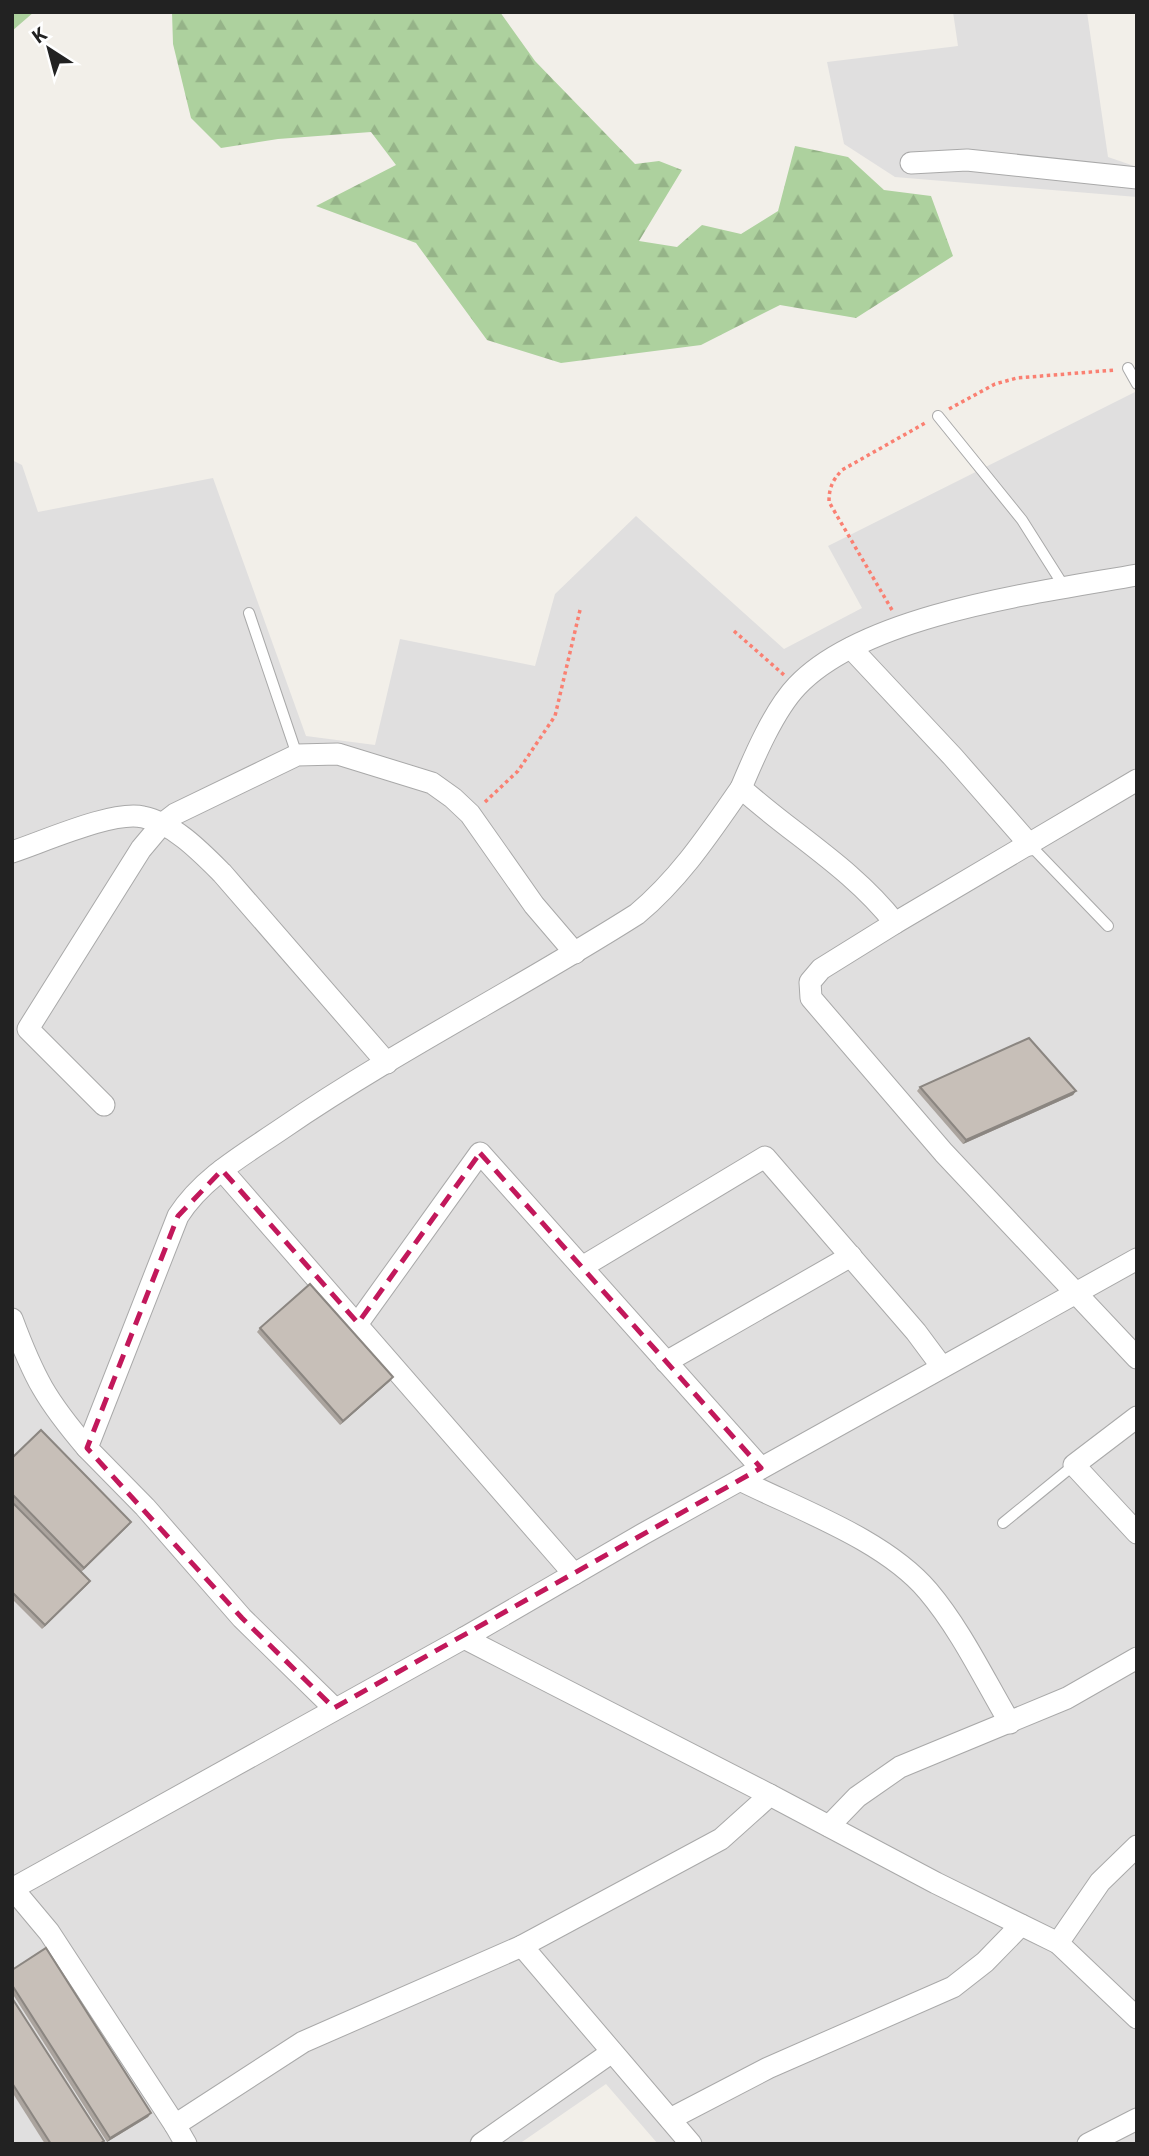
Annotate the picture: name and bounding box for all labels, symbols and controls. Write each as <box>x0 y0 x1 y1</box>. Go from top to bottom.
north arrow <box>14 14 84 84</box>
text: K <box>26 21 52 49</box>

